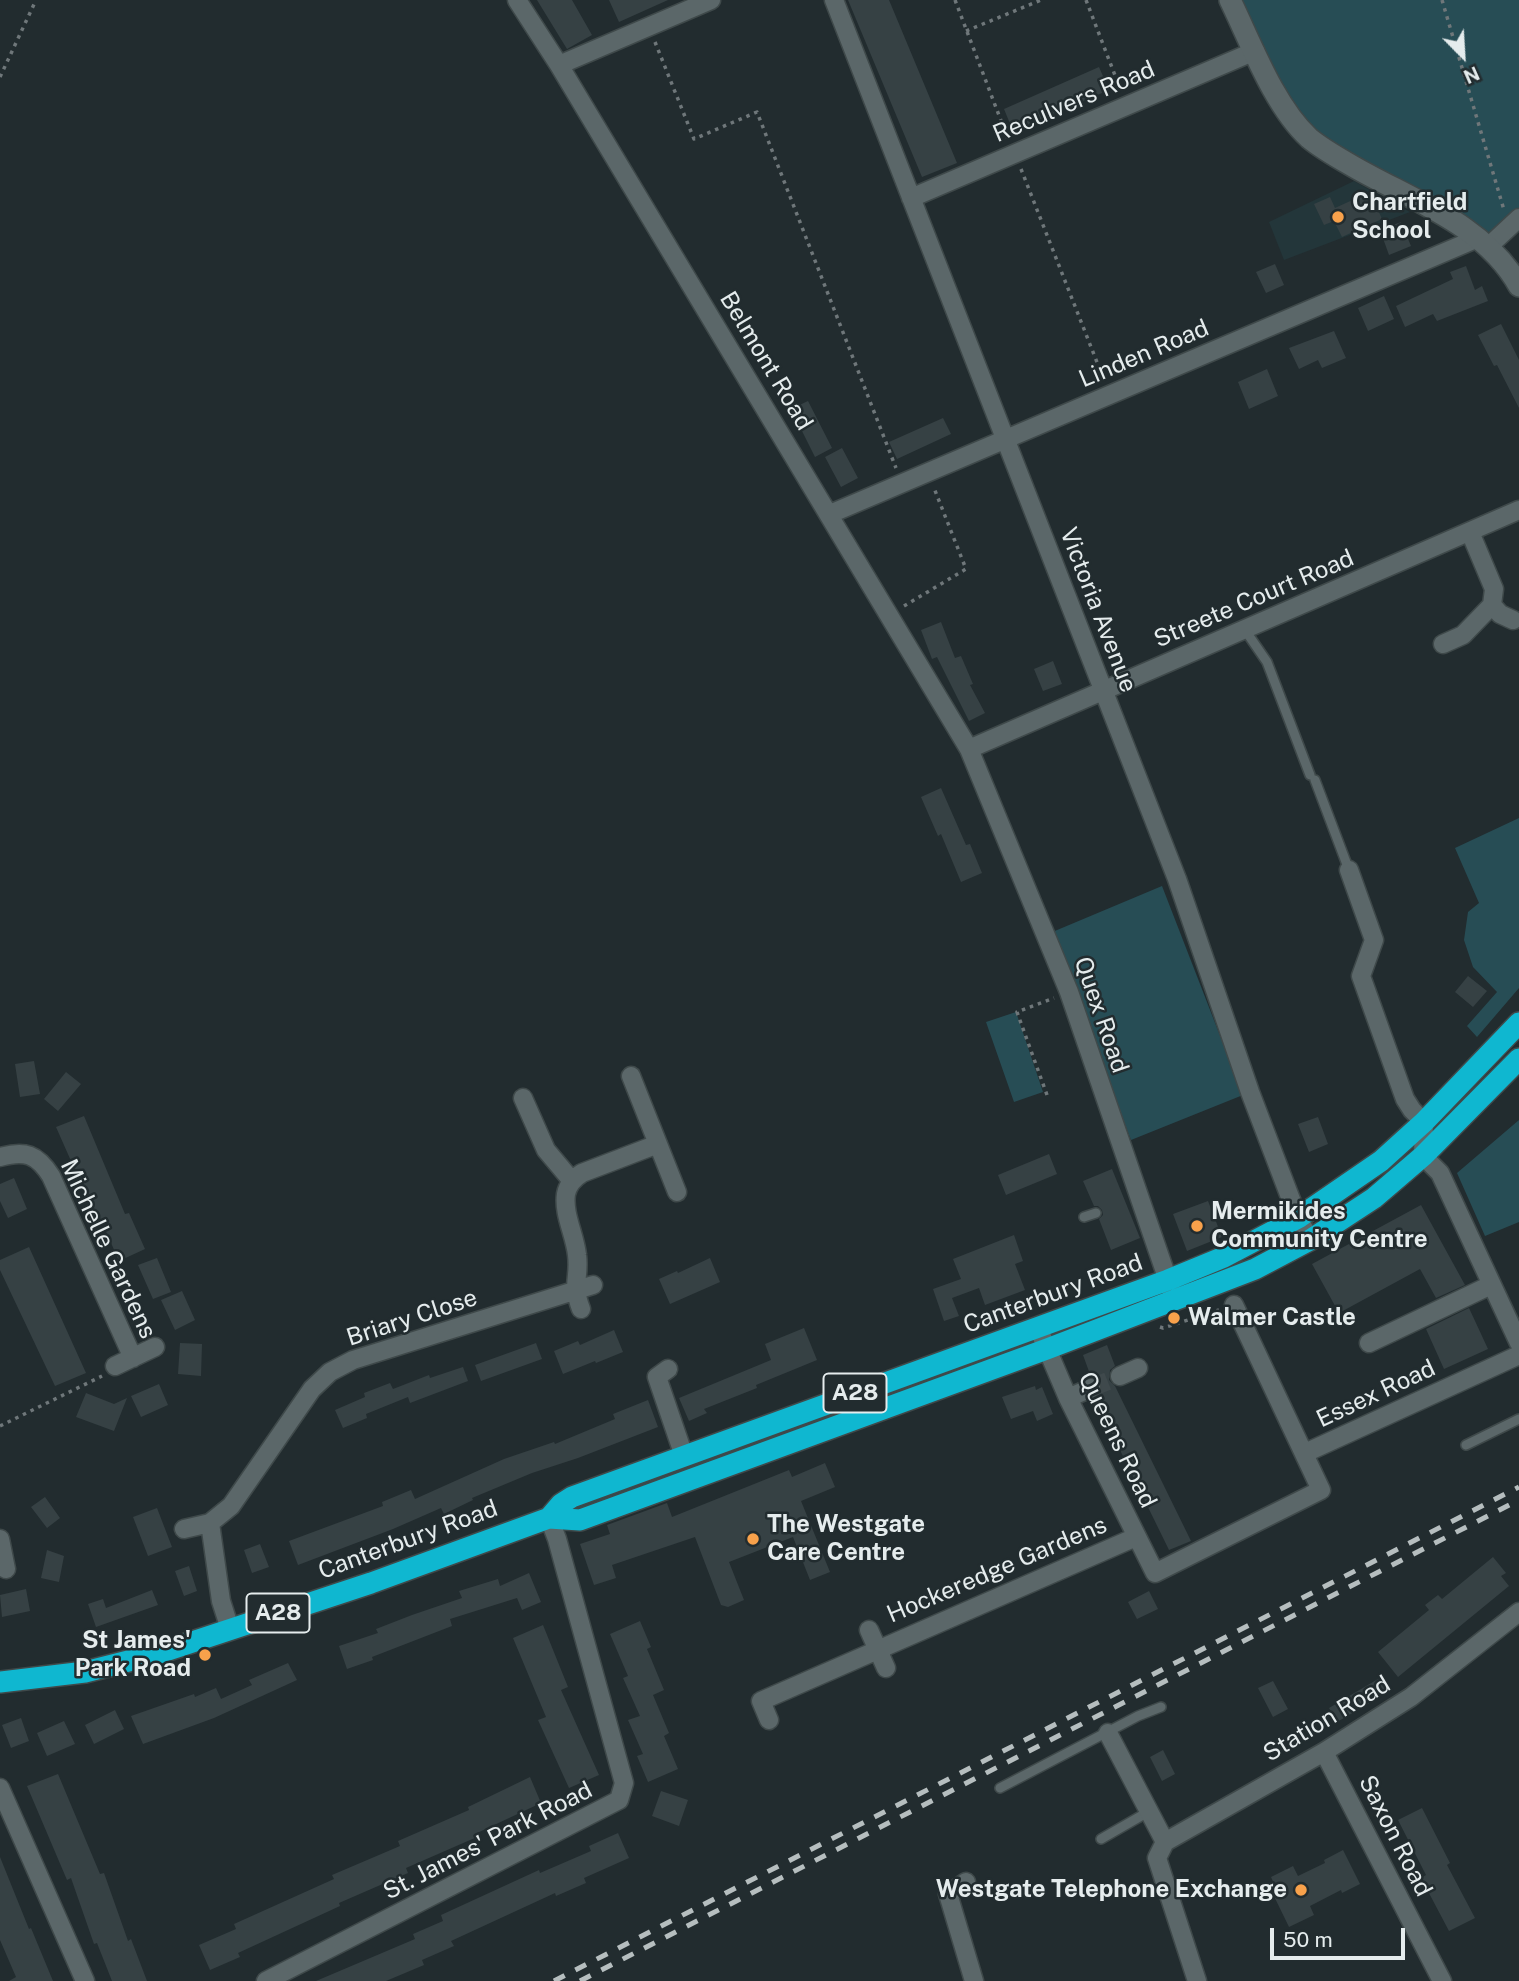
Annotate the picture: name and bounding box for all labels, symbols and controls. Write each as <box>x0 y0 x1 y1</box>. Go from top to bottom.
north arrow <box>1428 21 1498 91</box>
street label: Reculvers Road <box>989 55 1159 149</box>
text: N <box>1460 62 1483 88</box>
place label: Chartfield School <box>1352 189 1467 245</box>
marker: Chartfield School <box>1330 209 1346 225</box>
street label: Belmont Road <box>713 286 819 436</box>
street label: Linden Road <box>1075 314 1213 394</box>
street label: Victoria Avenue <box>1053 524 1143 696</box>
street label: Streete Court Road <box>1150 544 1358 654</box>
street label: Quex Road <box>1068 953 1134 1077</box>
street label: Michelle Gardens <box>54 1155 162 1343</box>
place label: Mermikides Community Centre <box>1211 1198 1428 1254</box>
marker: Mermikides Community Centre <box>1189 1218 1205 1234</box>
street label: Canterbury Road <box>959 1248 1147 1340</box>
street label: Briary Close <box>343 1283 481 1353</box>
place label: Walmer Castle <box>1188 1304 1356 1332</box>
marker: Walmer Castle <box>1166 1310 1182 1326</box>
street label: Essex Road <box>1312 1354 1440 1434</box>
street label: Queens Road <box>1072 1367 1162 1513</box>
road number: A28 <box>824 1374 886 1412</box>
street label: Canterbury Road <box>314 1494 502 1586</box>
place label: The Westgate Care Centre <box>767 1511 925 1567</box>
street label: Hockeredge Gardens <box>883 1511 1111 1629</box>
marker: The Westgate Care Centre <box>745 1531 761 1547</box>
road number: A28 <box>246 1594 310 1632</box>
place label: St James' Park Road <box>75 1627 191 1683</box>
marker: St James' Park Road <box>197 1647 213 1663</box>
street label: Station Road <box>1258 1670 1396 1768</box>
street label: Saxon Road <box>1352 1771 1438 1901</box>
street label: St. James' Park Road <box>379 1776 597 1906</box>
place label: Westgate Telephone Exchange <box>936 1876 1287 1904</box>
marker: Westgate Telephone Exchange <box>1293 1882 1309 1898</box>
scale bar <box>1274 1914 1409 1958</box>
text: 50 m <box>1283 1927 1333 1952</box>

